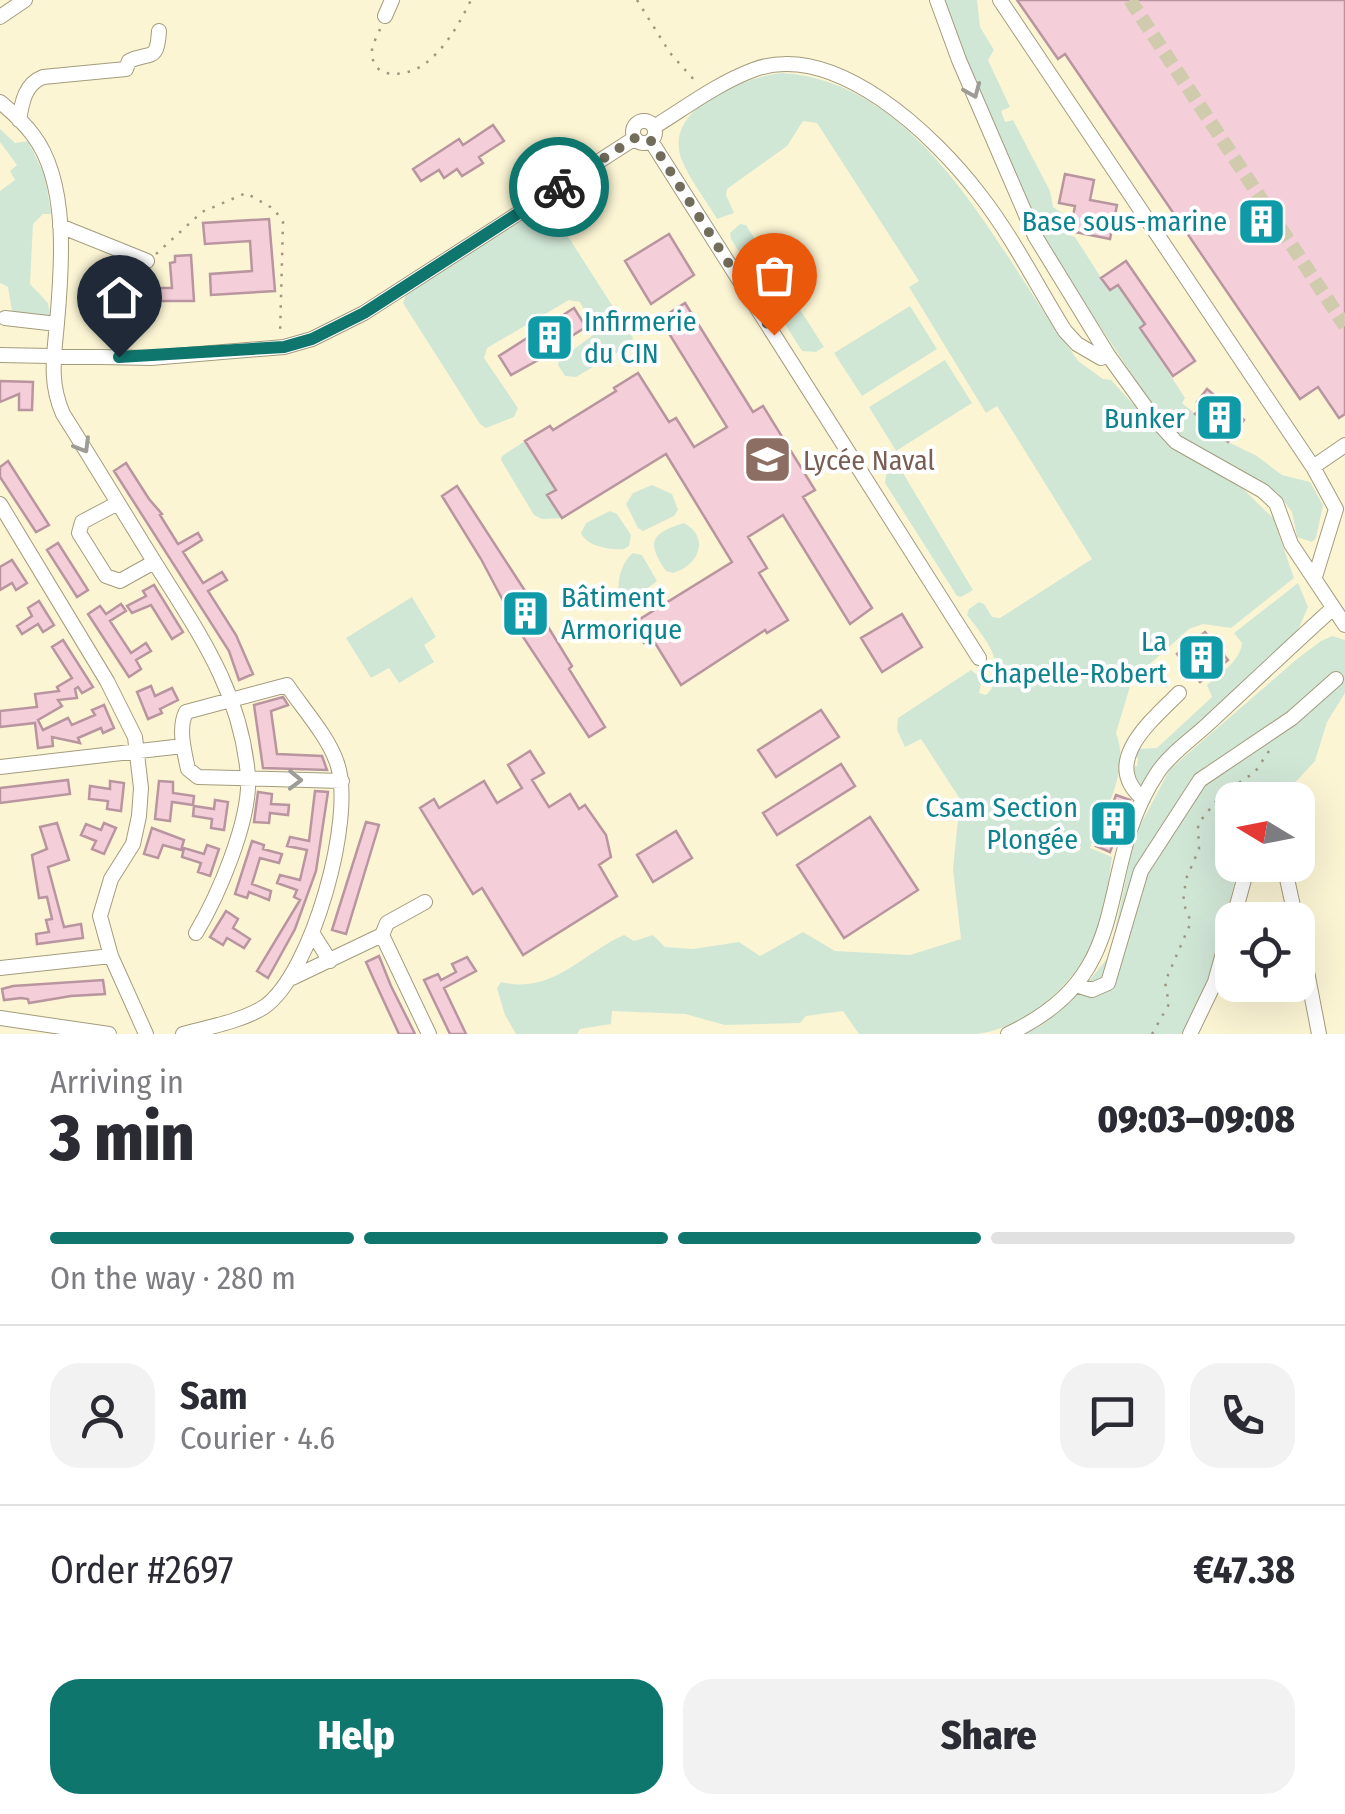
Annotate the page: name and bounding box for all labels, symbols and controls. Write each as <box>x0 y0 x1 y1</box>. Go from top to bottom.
one-way arrow <box>961 81 981 99</box>
courier <box>509 137 609 237</box>
icon: bike <box>532 160 587 215</box>
building icon: Base sous-marine <box>1236 195 1288 247</box>
place label: Base sous-marine <box>1022 205 1227 238</box>
pin <box>732 233 817 336</box>
icon: bag <box>747 248 802 303</box>
pin <box>77 255 162 358</box>
icon: home <box>92 270 147 325</box>
place label: Infirmerie du CIN <box>584 305 697 370</box>
building icon: Infirmerie du CIN <box>523 311 575 363</box>
building icon: Bunker <box>1194 392 1246 444</box>
place label: Bunker <box>1104 402 1185 435</box>
school or university icon: Lycée Naval <box>742 434 794 486</box>
one-way arrow <box>71 435 90 453</box>
place label: Lycée Naval <box>803 444 935 477</box>
place label: Bâtiment Armorique <box>561 581 682 646</box>
building icon: Bâtiment Armorique <box>500 587 552 639</box>
place label: La Chapelle-Robert <box>980 625 1168 690</box>
building icon: La Chapelle-Robert <box>1176 631 1228 683</box>
one-way arrow <box>288 769 304 791</box>
north arrow <box>1215 782 1315 882</box>
map controls <box>1215 782 1315 1002</box>
place label: Csam Section Plongée <box>925 791 1078 856</box>
building icon: Csam Section Plongée <box>1087 797 1139 849</box>
button: locate <box>1215 902 1315 1002</box>
text: Arriving in <box>50 1063 184 1101</box>
text: 09:03–09:08 <box>1097 1096 1295 1142</box>
text: 3 min <box>50 1099 195 1177</box>
text: On the way · 280 m <box>50 1259 296 1297</box>
button: person <box>50 1363 155 1468</box>
button: chat <box>1060 1363 1165 1468</box>
button: phone <box>1190 1363 1295 1468</box>
text: Sam <box>180 1373 248 1419</box>
text: Courier · 4.6 <box>180 1419 335 1457</box>
text: Order #2697 <box>50 1547 233 1593</box>
text: €47.38 <box>1194 1547 1295 1593</box>
button: Help <box>50 1679 663 1794</box>
button: Share <box>683 1679 1295 1794</box>

